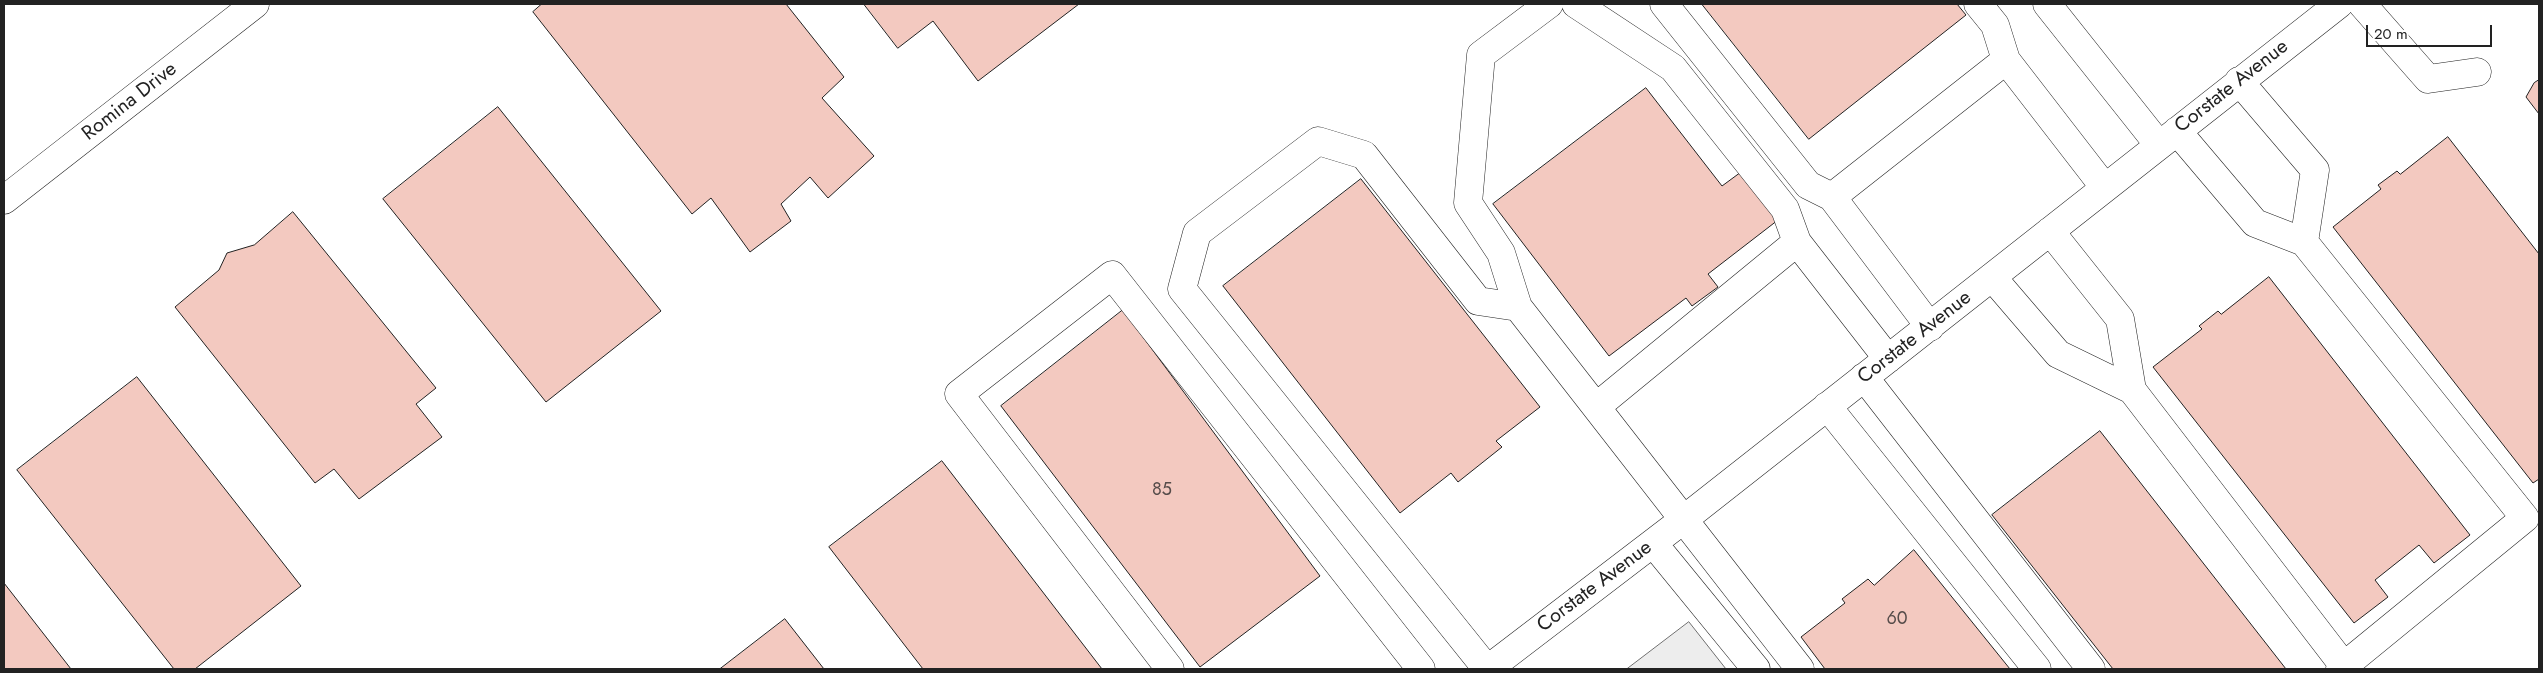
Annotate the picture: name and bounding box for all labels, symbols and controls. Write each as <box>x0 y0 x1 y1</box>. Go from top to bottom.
scale bar <box>2368 15 2494 47</box>
text: 20 m <box>2374 23 2408 45</box>
street label: Corstate Avenue <box>2170 35 2294 139</box>
street label: Romina Drive <box>78 58 182 146</box>
street label: Corstate Avenue <box>1853 286 1977 390</box>
house number: 85 <box>1152 480 1172 502</box>
street label: Corstate Avenue <box>1533 536 1657 638</box>
house number: 60 <box>1886 609 1908 631</box>

